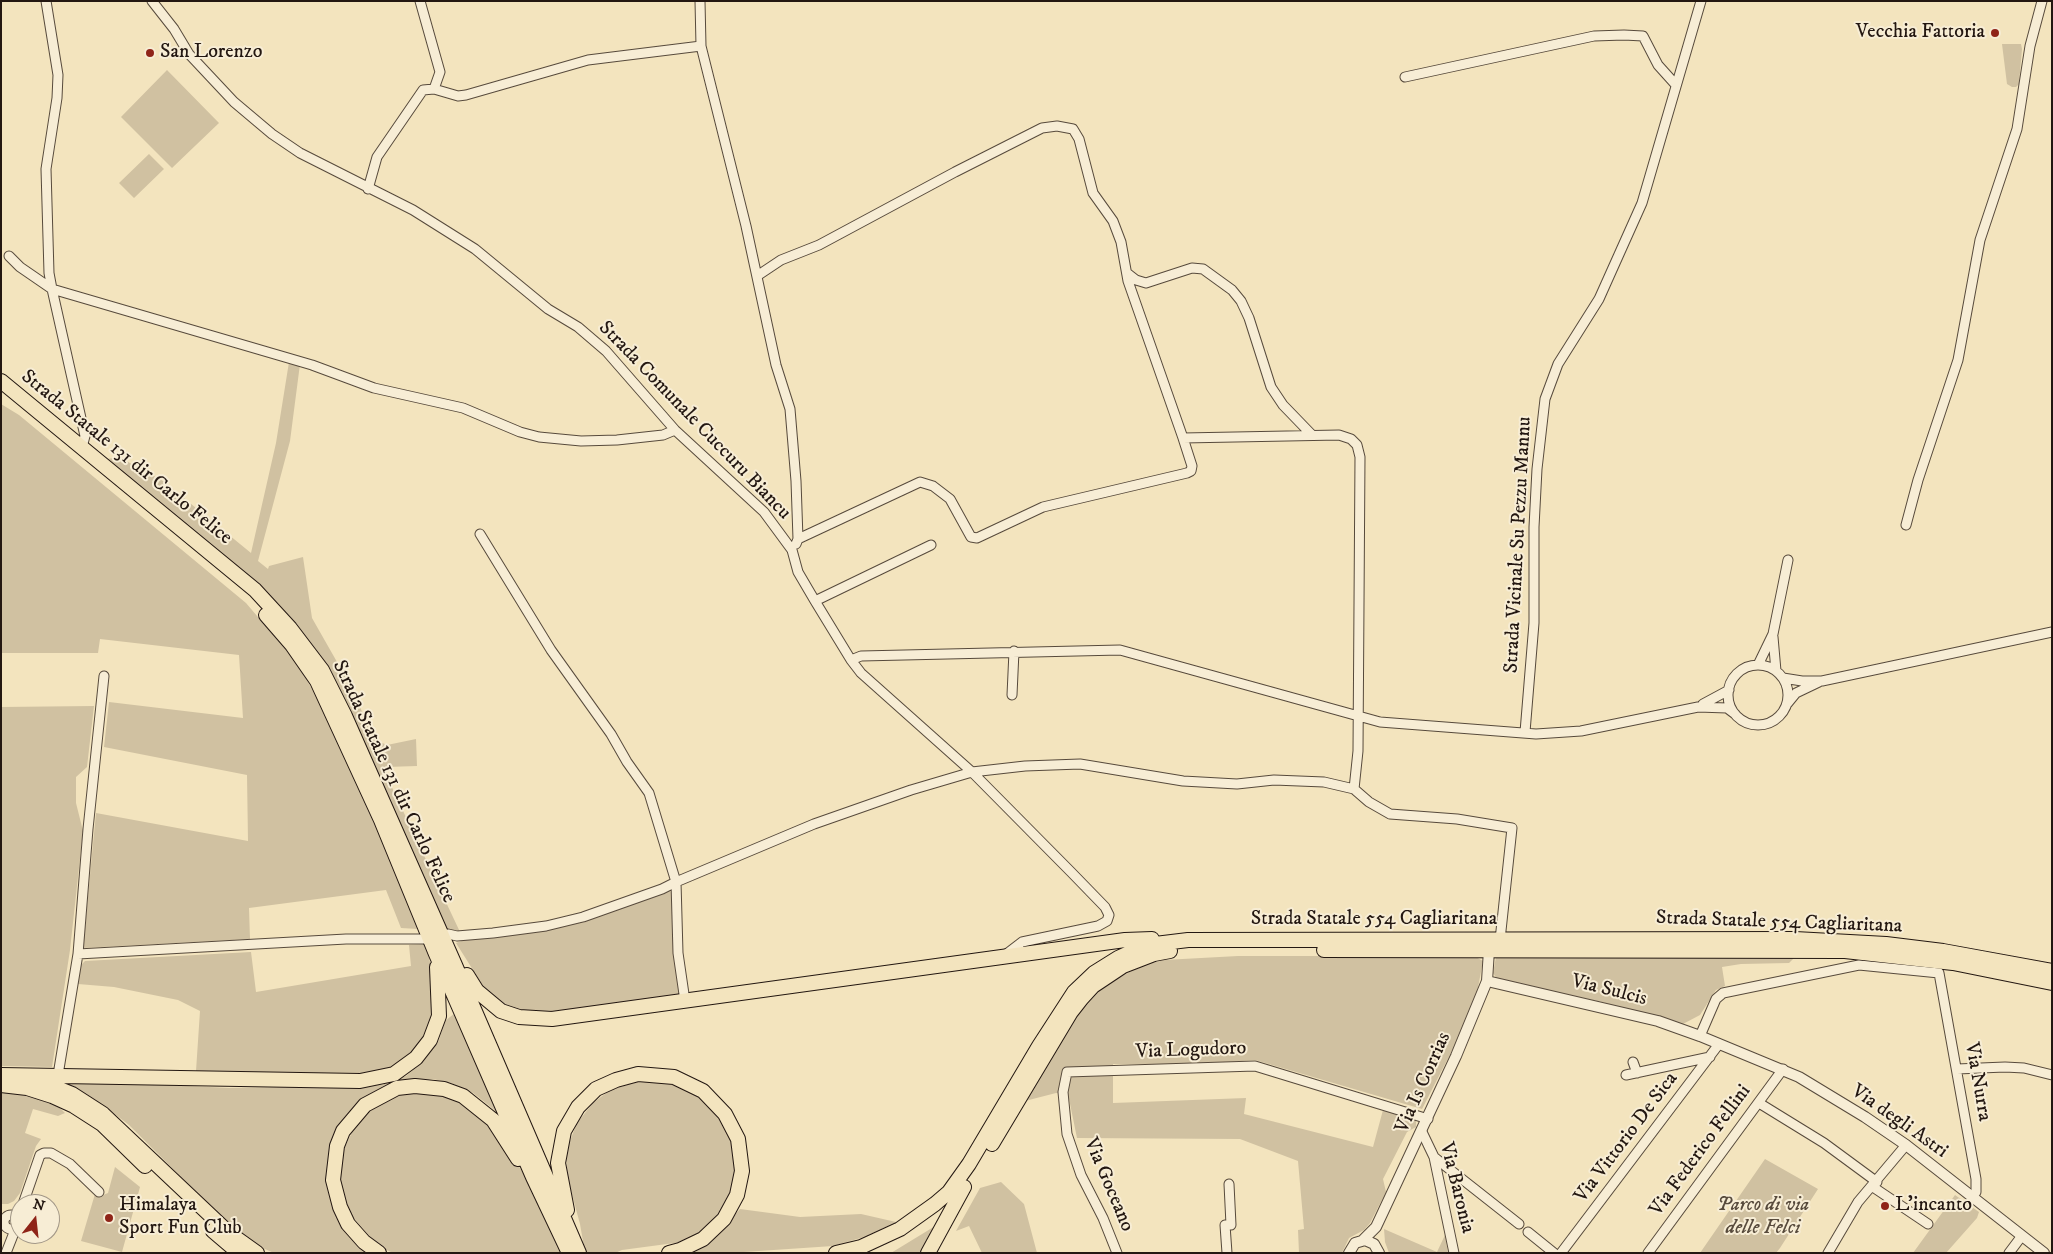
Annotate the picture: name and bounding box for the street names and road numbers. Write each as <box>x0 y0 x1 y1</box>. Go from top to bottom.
street label: Strada Comunale Cuccuru Biancu <box>593 317 795 525</box>
street label: Strada Statale 131 dir Carlo Felice <box>16 365 236 551</box>
street label: Strada Vicinale Su Pezzu Mannu <box>1500 416 1538 674</box>
street label: Strada Statale 131 dir Carlo Felice <box>326 657 460 907</box>
street label: Strada Statale 554 Cagliaritana <box>1655 907 1903 939</box>
street label: Strada Statale 554 Cagliaritana <box>1251 908 1497 932</box>
street label: Via Sulcis <box>1569 970 1649 1012</box>
street label: Via Is Corrias <box>1391 1029 1457 1137</box>
street label: Via Logudoro <box>1135 1037 1247 1065</box>
street label: Via Nurra <box>1958 1041 1996 1123</box>
street label: Via Vittorio De Sica <box>1570 1068 1684 1208</box>
street label: Via degli Astri <box>1846 1080 1952 1164</box>
street label: Via Federico Fellini <box>1645 1081 1757 1221</box>
street label: Via Goceano <box>1077 1134 1139 1236</box>
street label: Via Baronia <box>1433 1140 1479 1236</box>

